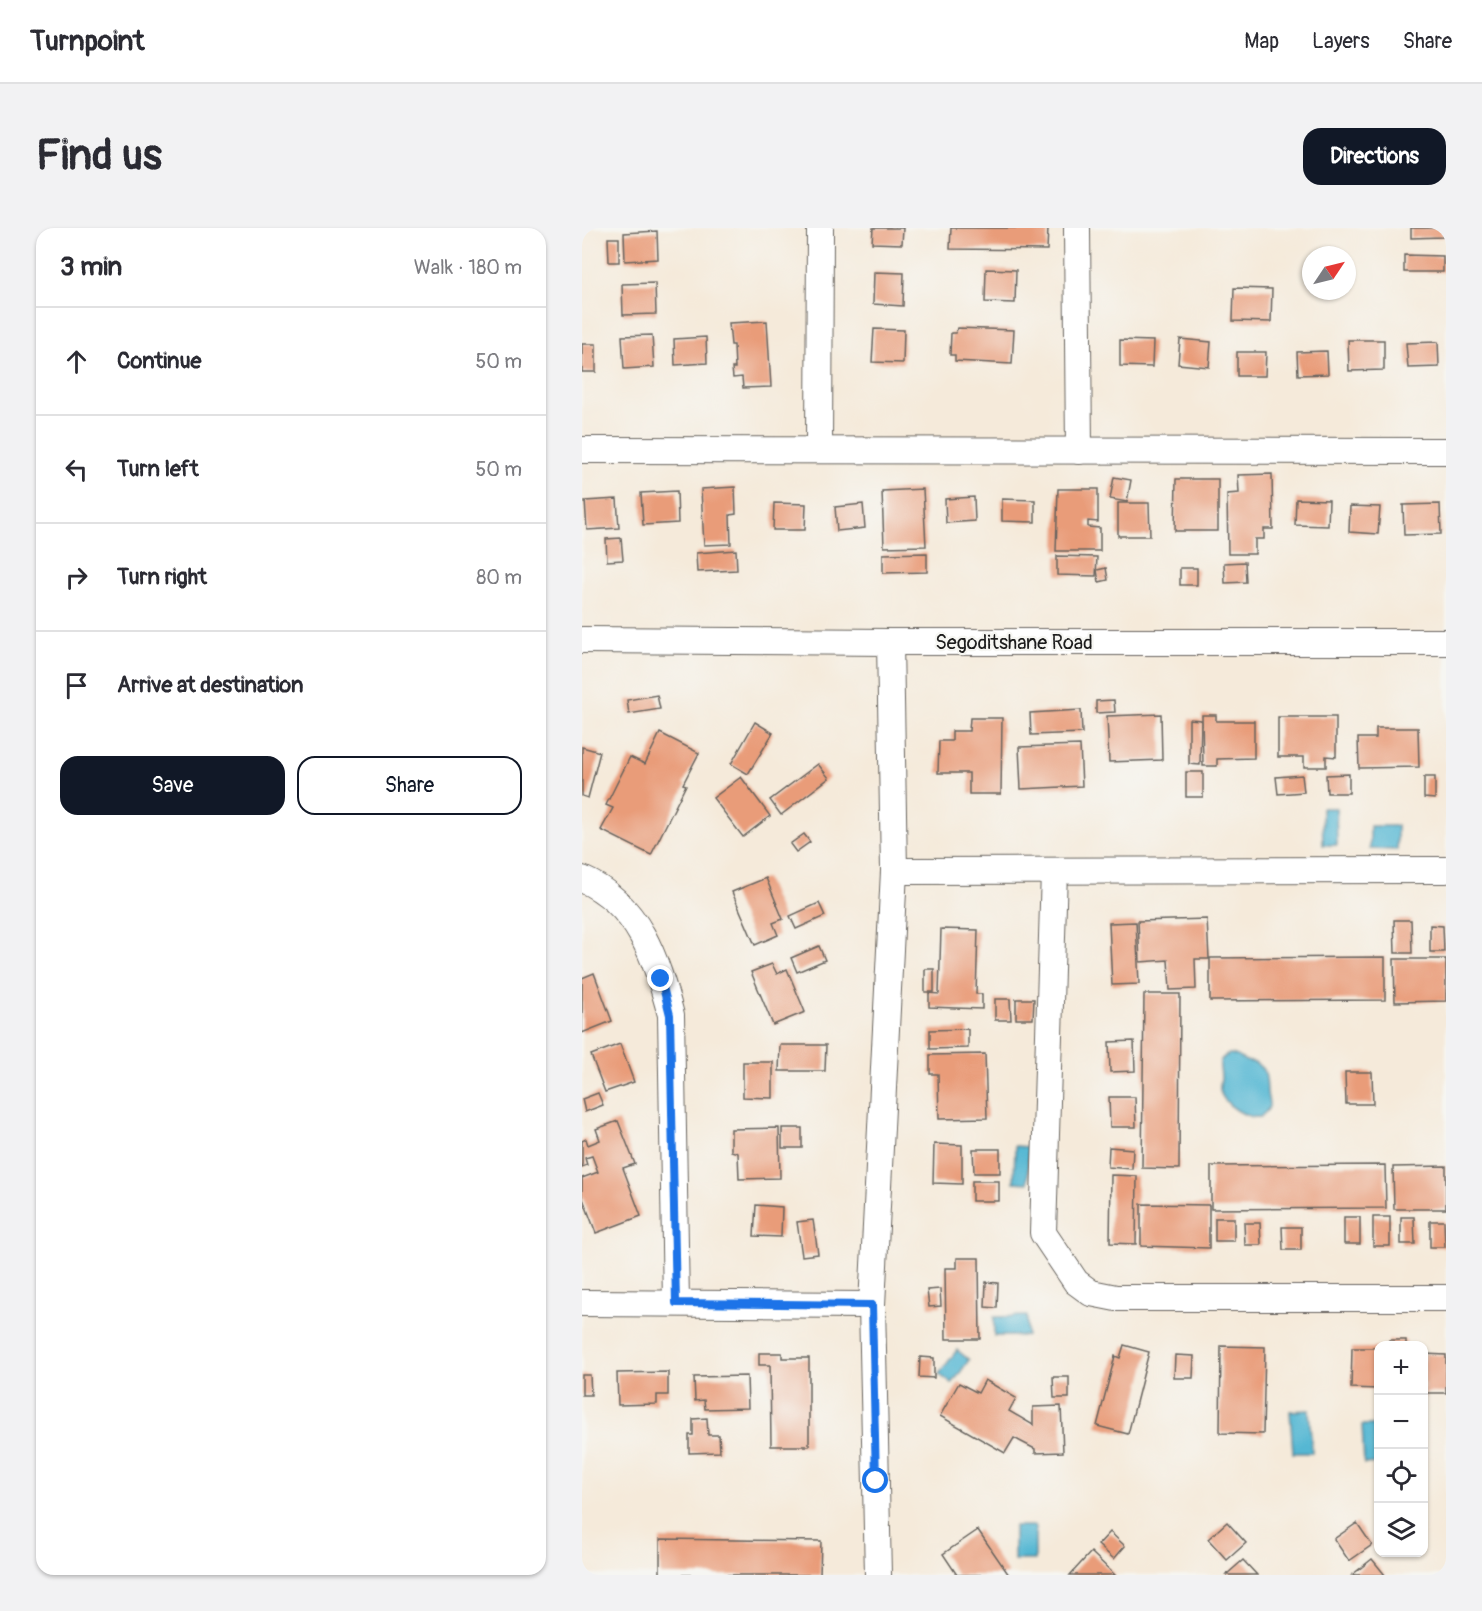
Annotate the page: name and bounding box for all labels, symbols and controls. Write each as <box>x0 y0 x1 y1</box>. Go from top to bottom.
text: Turnpoint <box>30 24 144 59</box>
text: Map <box>1244 28 1279 55</box>
text: Layers <box>1312 28 1370 55</box>
text: Share <box>1403 28 1452 55</box>
button: Directions <box>1303 128 1446 185</box>
text: Find us <box>36 130 162 182</box>
north arrow <box>1302 246 1356 300</box>
text: 3 min <box>60 251 122 283</box>
text: Walk · 180 m <box>414 255 522 280</box>
icon: ahead <box>60 345 93 378</box>
text: Continue <box>117 347 201 375</box>
text: 50 m <box>475 349 522 374</box>
icon: left <box>60 453 93 486</box>
text: Turn left <box>117 455 199 483</box>
text: 50 m <box>475 457 522 482</box>
icon: right <box>60 561 93 594</box>
text: Turn right <box>117 563 207 591</box>
text: 80 m <box>476 565 522 590</box>
street label: Segoditshane Road <box>935 630 1093 655</box>
icon: arrive <box>60 669 93 702</box>
text: Arrive at destination <box>117 671 303 699</box>
button: Save <box>60 756 285 815</box>
button: Share <box>297 756 522 815</box>
route end <box>647 965 673 991</box>
map controls <box>1374 1341 1428 1557</box>
button: + <box>1374 1341 1428 1395</box>
button: − <box>1374 1395 1428 1449</box>
button: locate <box>1374 1449 1428 1503</box>
route start <box>862 1467 888 1493</box>
button: layers <box>1374 1503 1428 1557</box>

